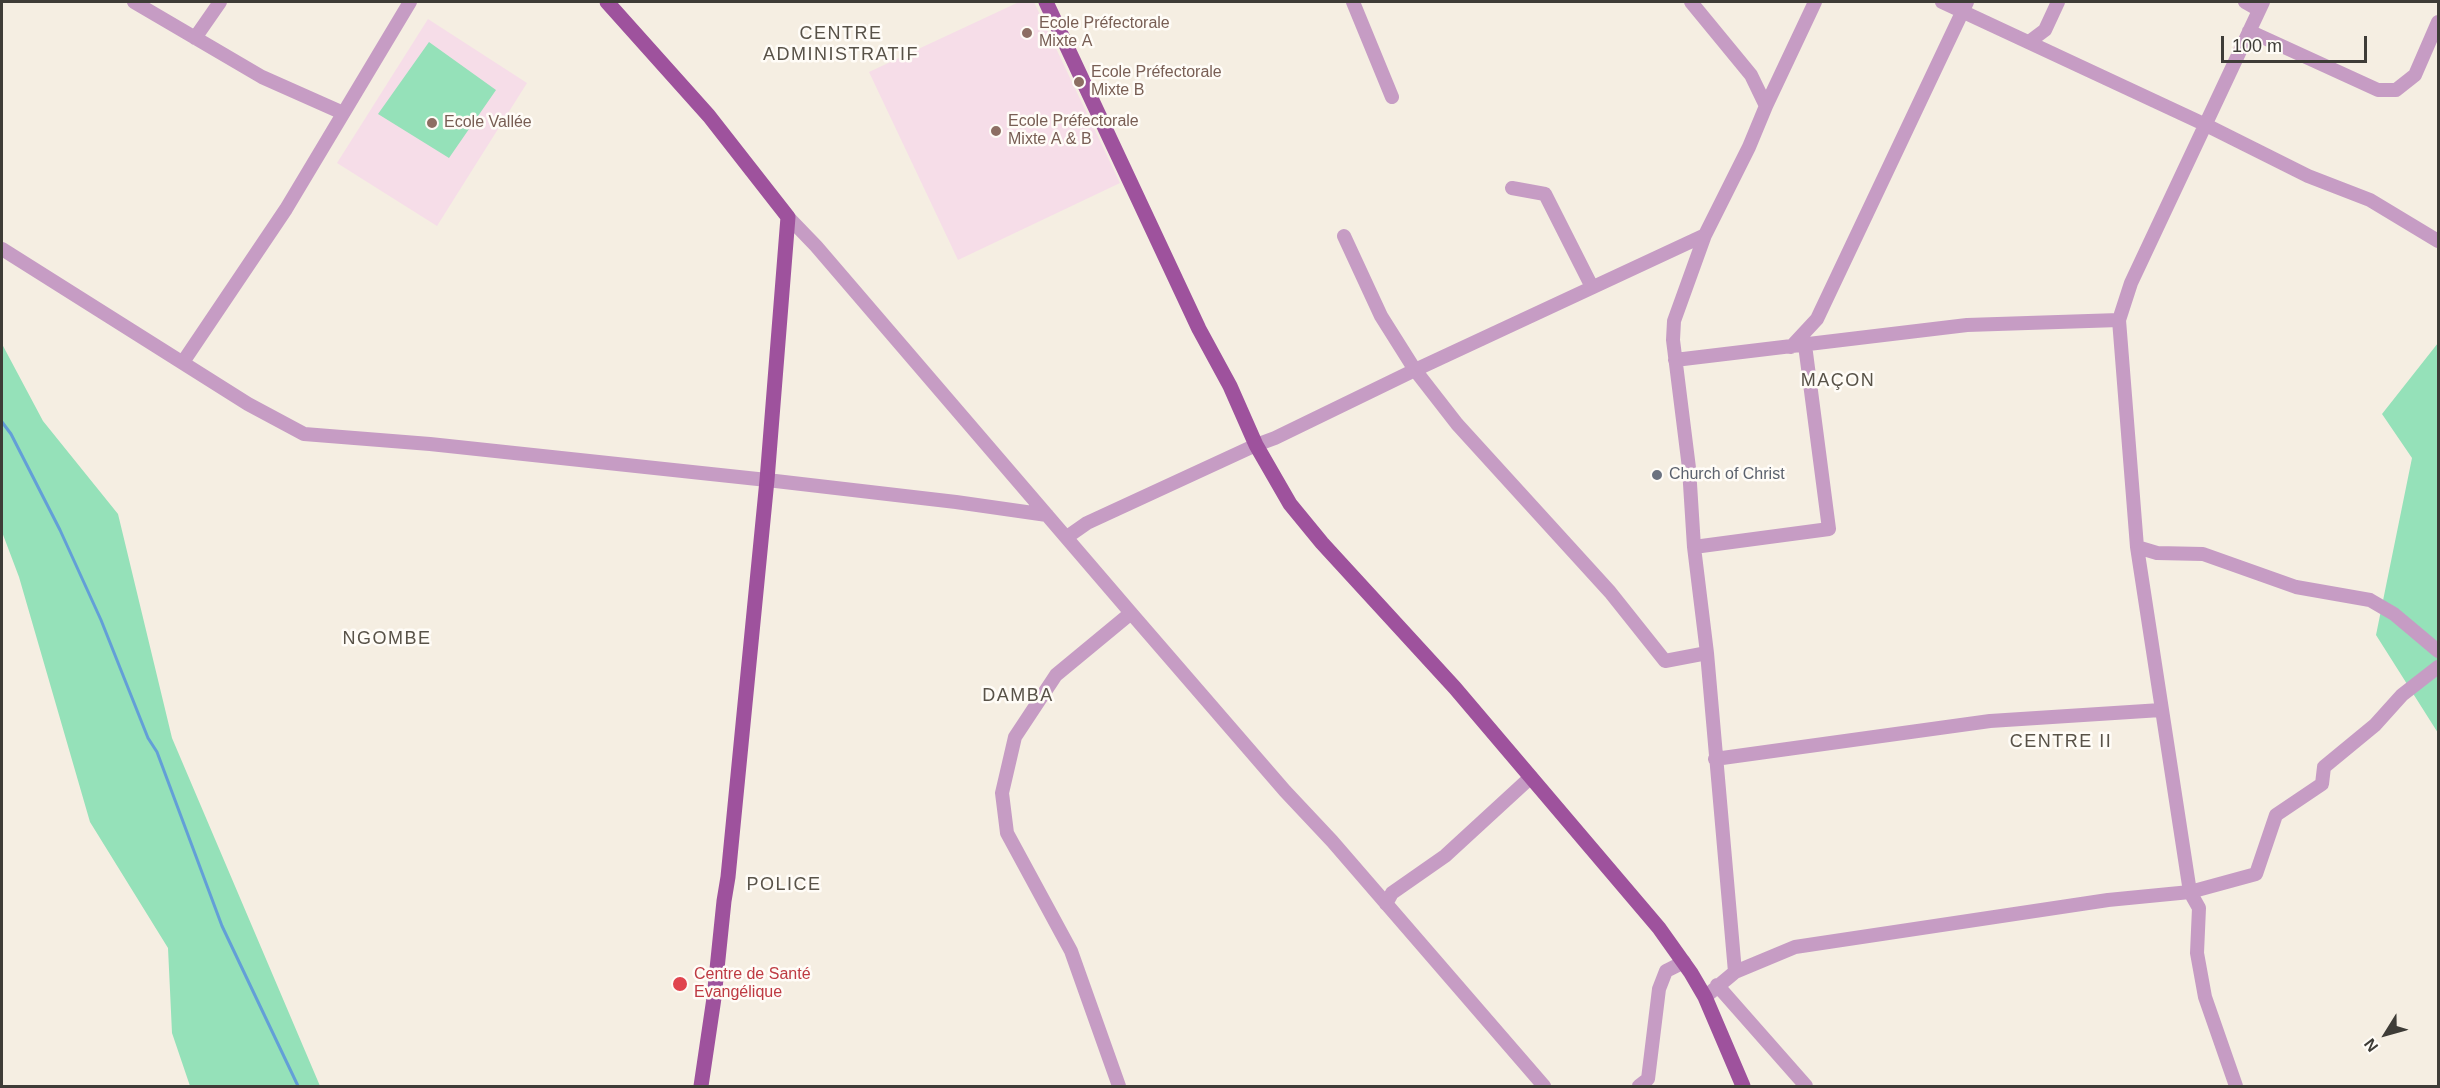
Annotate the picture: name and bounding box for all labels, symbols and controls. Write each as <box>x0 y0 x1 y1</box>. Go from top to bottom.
place label: Ecole Préfectorale Mixte A <box>1039 14 1170 52</box>
district label: CENTRE ADMINISTRATIF <box>763 23 919 66</box>
scale bar <box>2224 24 2370 62</box>
marker: Ecole Préfectorale Mixte A <box>1020 26 1034 40</box>
text: 100 m <box>2232 36 2282 56</box>
place label: Ecole Préfectorale Mixte B <box>1091 63 1222 101</box>
marker: Ecole Préfectorale Mixte B <box>1072 75 1086 89</box>
place label: Ecole Préfectorale Mixte A & B <box>1008 112 1139 150</box>
place label: Ecole Vallée <box>444 113 532 133</box>
marker: Ecole Vallée <box>425 116 439 130</box>
marker: Ecole Préfectorale Mixte A & B <box>989 124 1003 138</box>
district label: MAÇON <box>1801 370 1875 392</box>
place label: Church of Christ <box>1669 465 1785 485</box>
marker: Church of Christ <box>1650 468 1664 482</box>
district label: NGOMBE <box>342 628 432 650</box>
district label: DAMBA <box>982 685 1054 707</box>
district label: CENTRE II <box>2010 731 2112 753</box>
district label: POLICE <box>746 874 822 896</box>
place label: Centre de Santé Evangélique <box>694 965 811 1003</box>
marker: Centre de Santé Evangélique <box>671 975 689 993</box>
north arrow <box>2356 1004 2416 1064</box>
text: N <box>2361 1035 2381 1055</box>

